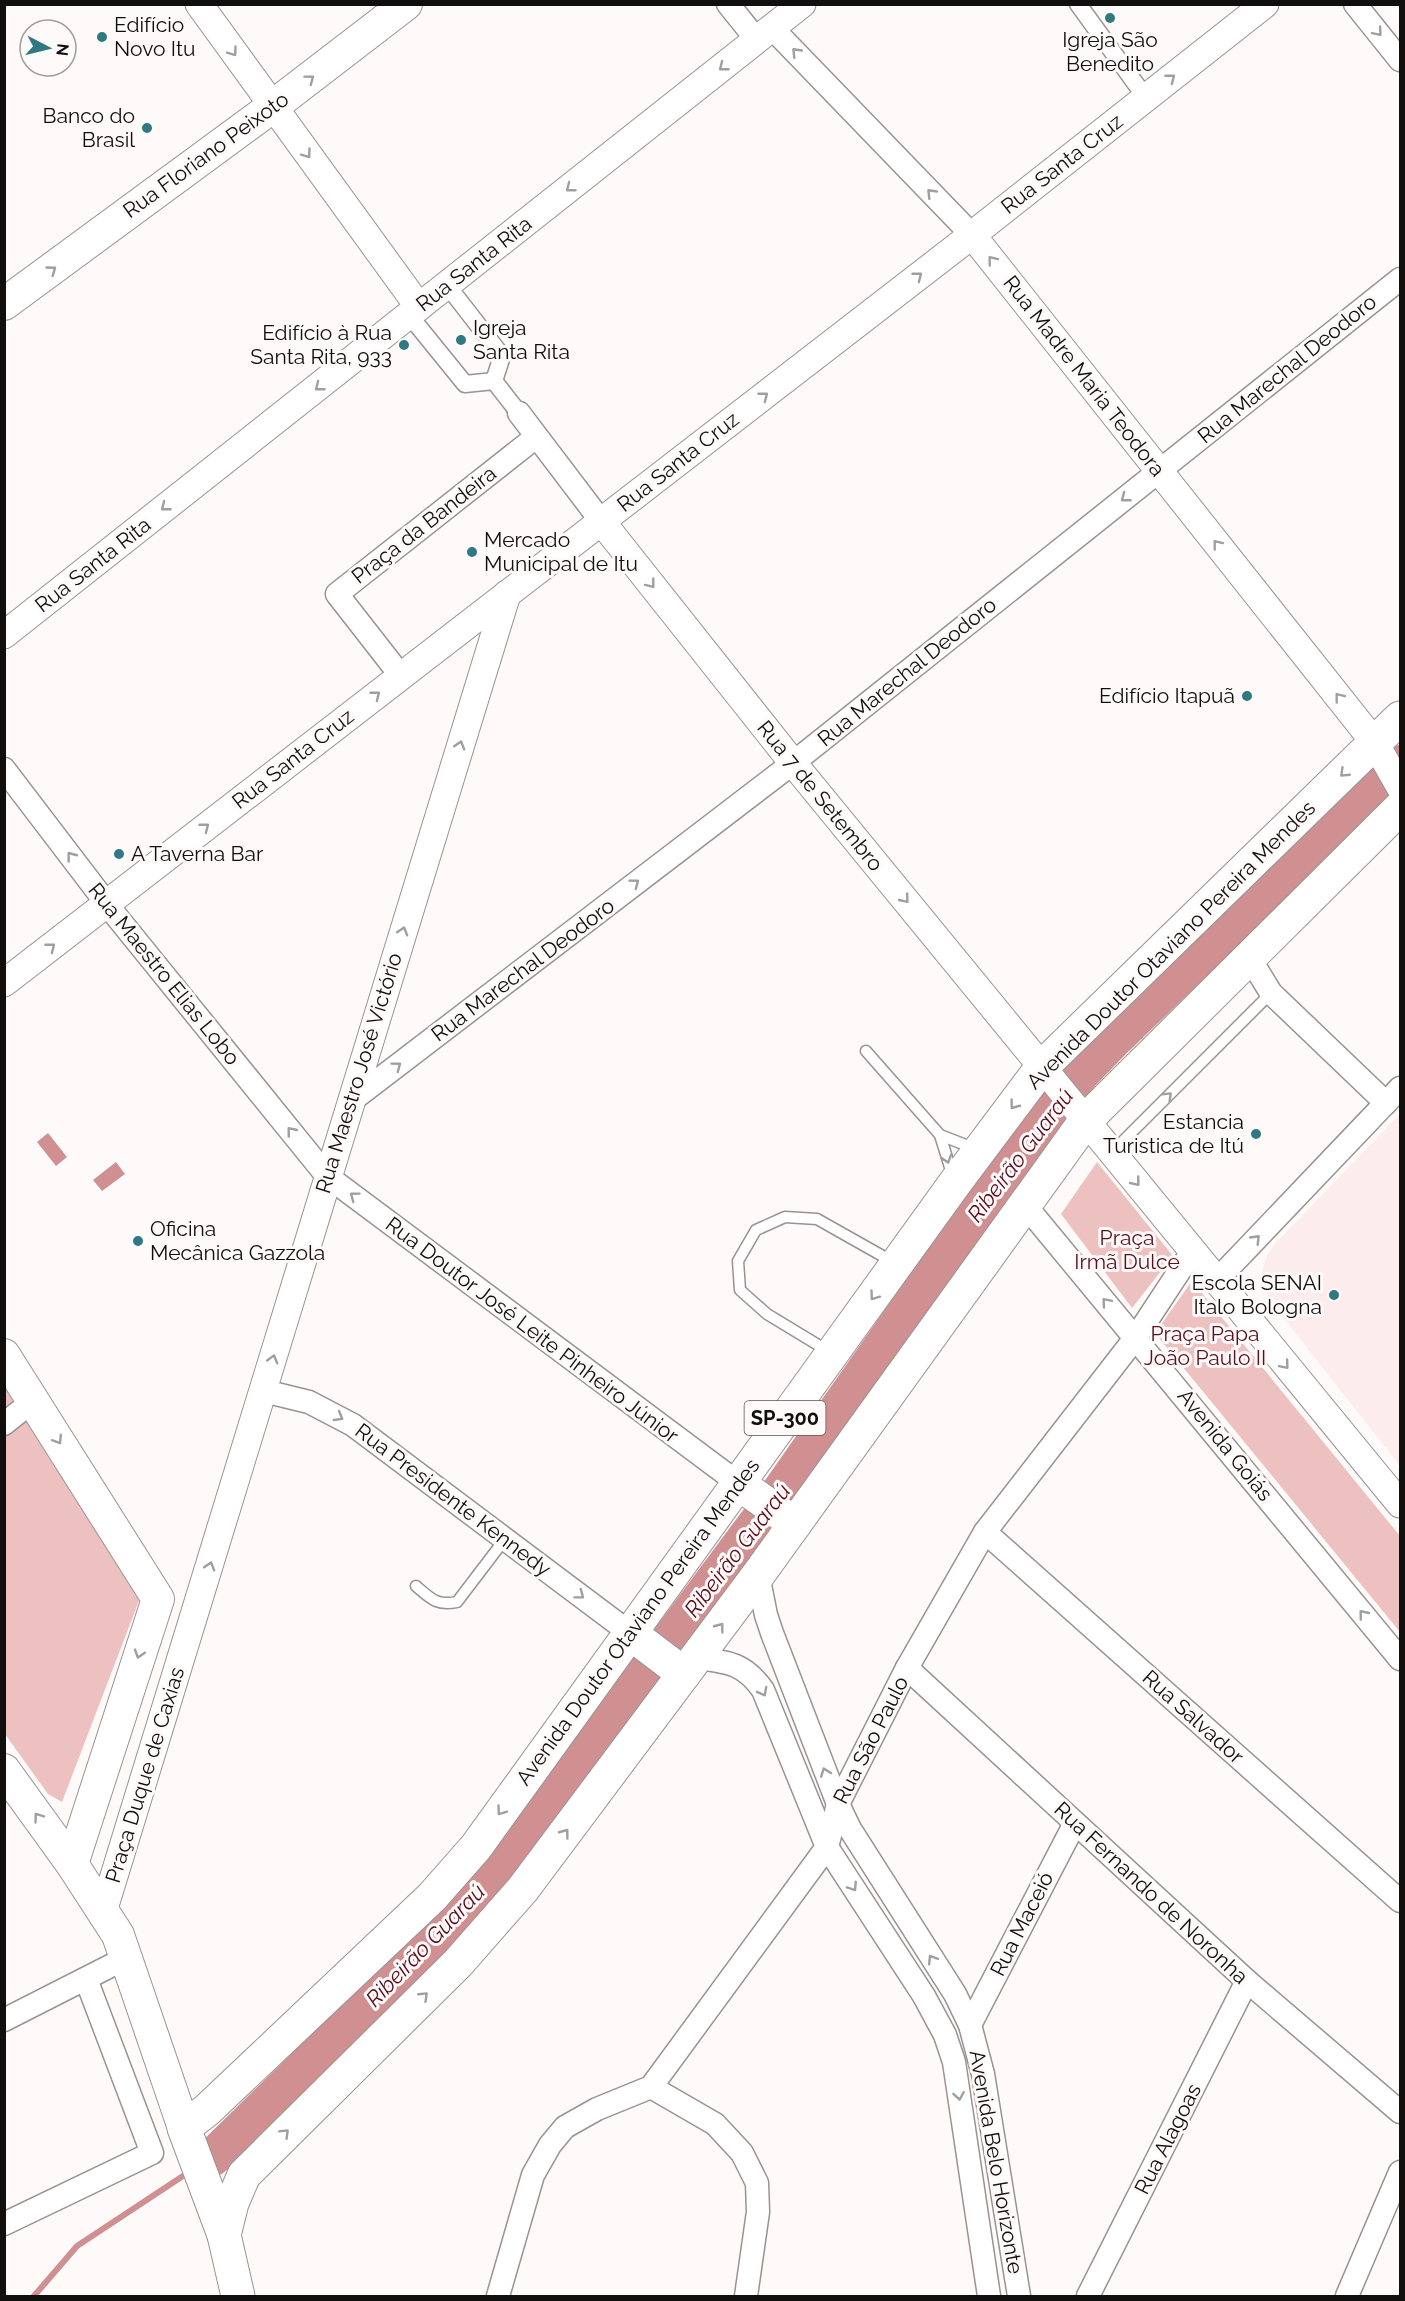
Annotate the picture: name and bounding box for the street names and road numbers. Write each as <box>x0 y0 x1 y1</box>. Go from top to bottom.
street label: Rua Floriano Peixoto <box>118 86 293 223</box>
street label: Rua Santa Cruz <box>996 108 1128 219</box>
street label: Rua Santa Rita <box>411 211 536 316</box>
street label: Rua Madre Maria Teodora <box>998 270 1171 481</box>
street label: Rua Marechal Deodoro <box>1192 289 1381 448</box>
street label: Rua Santa Cruz <box>612 406 744 517</box>
street label: Praça da Bandeira <box>346 460 501 589</box>
street label: Rua Santa Rita <box>30 512 155 617</box>
street label: Rua Marechal Deodoro <box>812 592 1001 751</box>
street label: Rua Santa Cruz <box>227 703 359 814</box>
street label: Rua 7 de Setembro <box>752 716 889 876</box>
street label: Avenida Doutor Otaviano Pereira Mendes <box>1021 795 1320 1094</box>
street label: Rua Maestro Elias Lobo <box>83 878 246 1070</box>
street label: Rua Marechal Deodoro <box>426 893 619 1047</box>
street label: Rua Maestro José Victório <box>310 950 407 1196</box>
street label: Rua Doutor José Leite Pinheiro Júnior <box>381 1211 684 1448</box>
street label: Avenida Goiás <box>1173 1384 1278 1506</box>
road number: SP-300 <box>744 1401 826 1435</box>
street label: Rua Presidente Kennedy <box>351 1418 556 1581</box>
street label: Avenida Doutor Otaviano Pereira Mendes <box>511 1453 765 1790</box>
street label: Praça Duque de Caxias <box>100 1664 189 1886</box>
street label: Rua Salvador <box>1138 1665 1250 1769</box>
street label: Rua São Paulo <box>828 1672 913 1808</box>
street label: Rua Fernando de Noronha <box>1049 1796 1253 1989</box>
street label: Rua Maceió <box>985 1868 1058 1980</box>
street label: Avenida Belo Horizonte <box>964 2048 1029 2276</box>
street label: Rua Alagoas <box>1129 2079 1206 2198</box>

